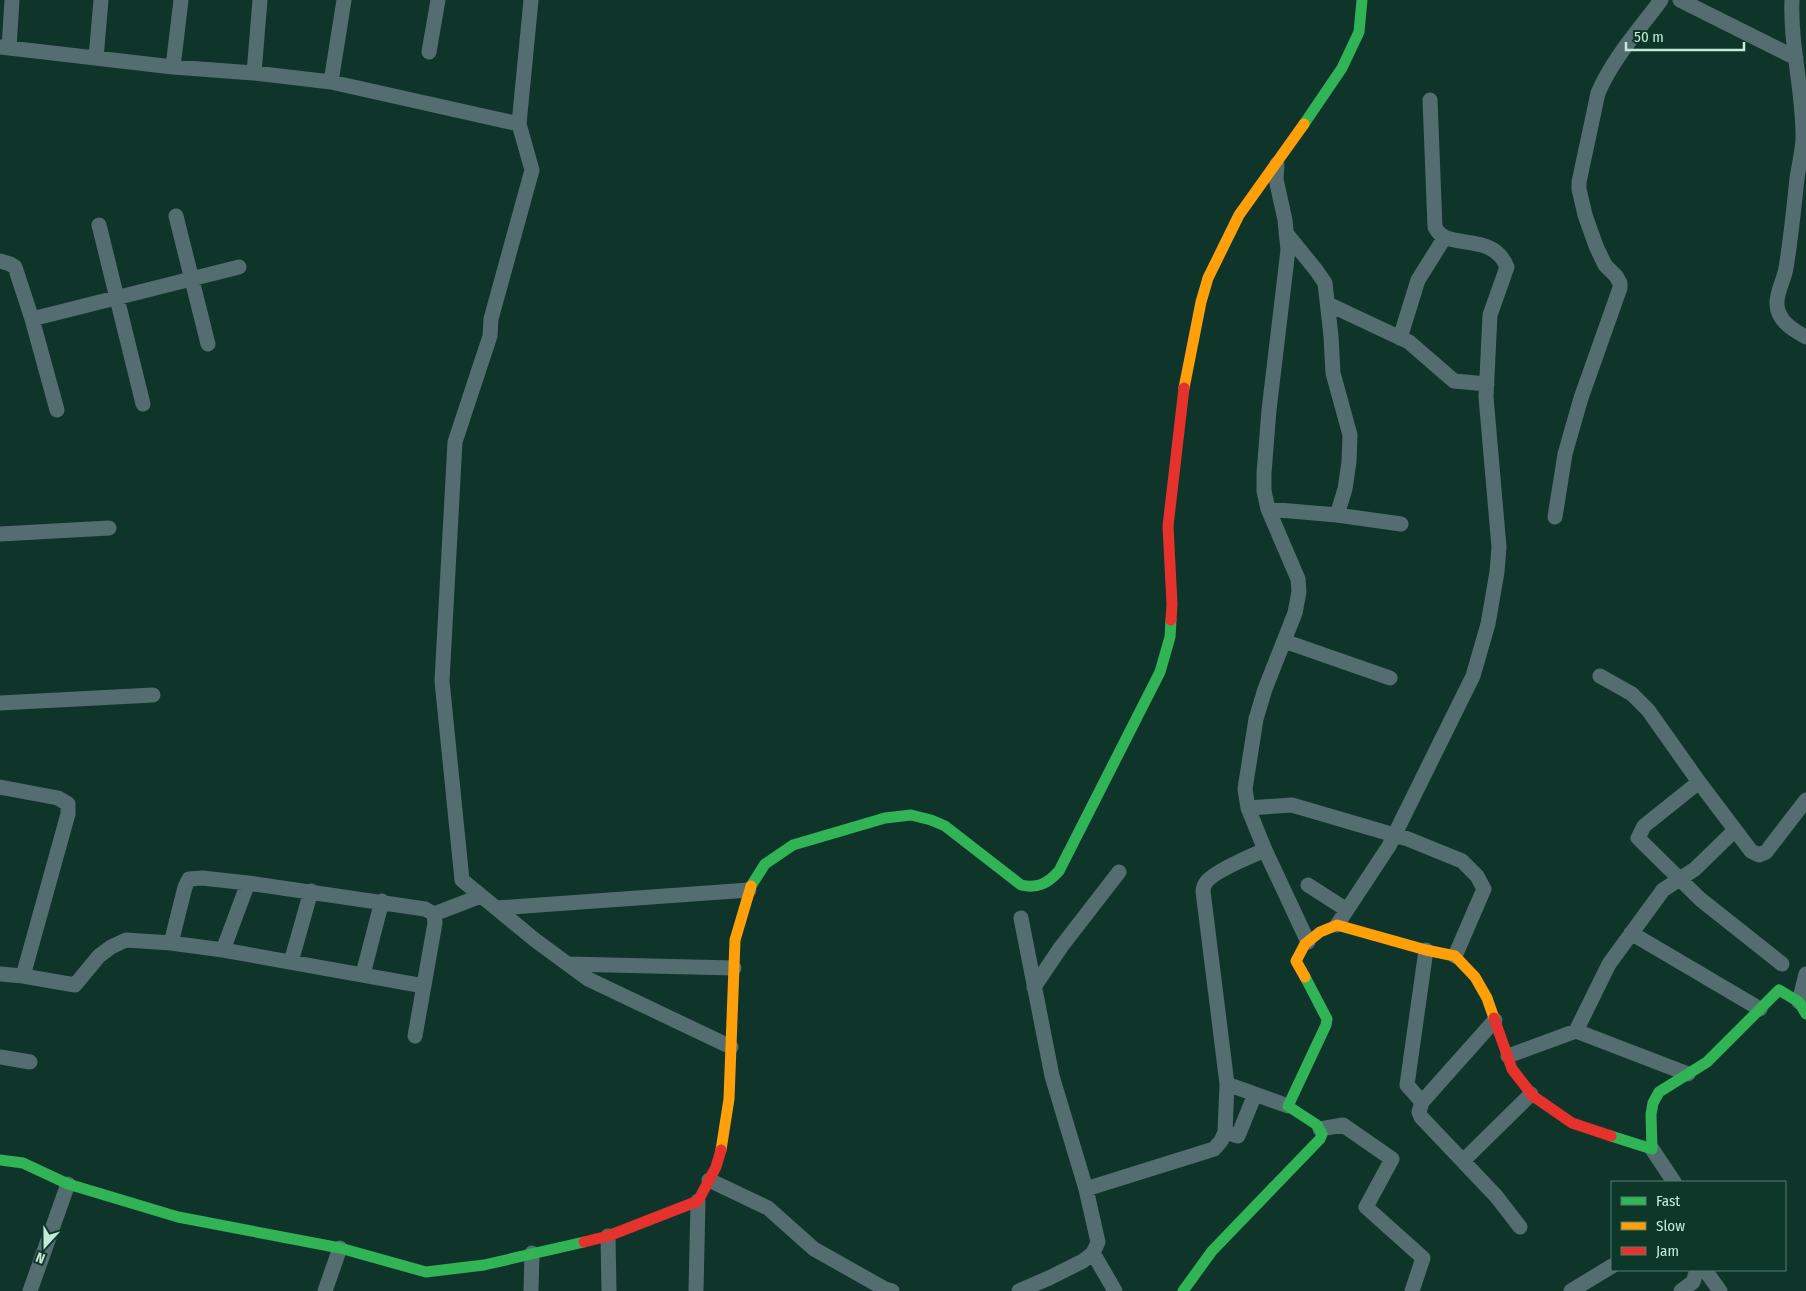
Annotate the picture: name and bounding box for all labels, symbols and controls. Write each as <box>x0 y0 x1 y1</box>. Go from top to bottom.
scale bar <box>1626 20 1744 52</box>
text: 50 m <box>1634 28 1664 46</box>
legend <box>1611 1181 1786 1271</box>
text: Fast <box>1656 1192 1680 1210</box>
text: Slow <box>1656 1217 1685 1235</box>
north arrow <box>20 1221 70 1271</box>
text: Jam <box>1656 1242 1679 1260</box>
text: N <box>34 1248 47 1267</box>

